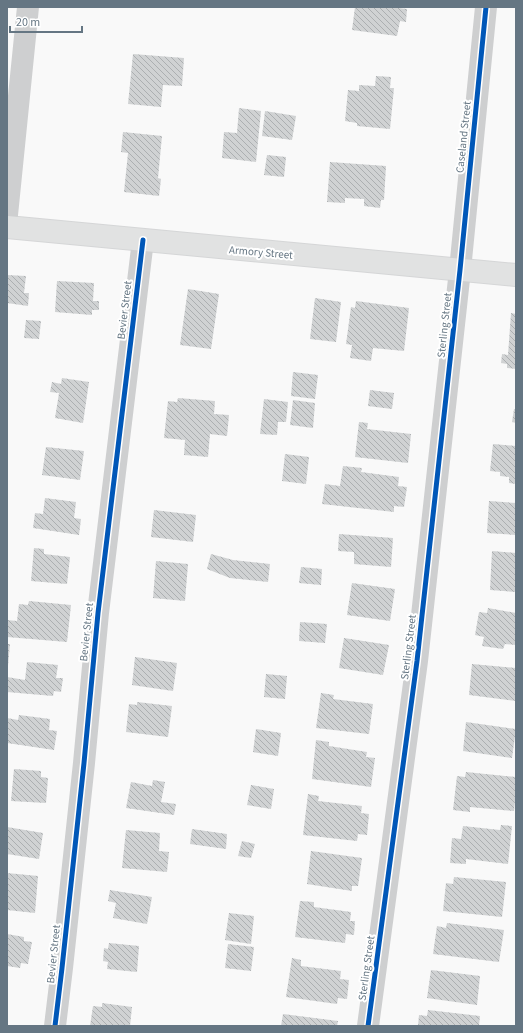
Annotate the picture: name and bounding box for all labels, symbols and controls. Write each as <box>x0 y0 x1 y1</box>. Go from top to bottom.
scale bar <box>10 8 82 34</box>
text: 20 m <box>16 14 40 31</box>
street label: Caseland Street <box>452 100 475 174</box>
street label: Armory Street <box>228 242 294 263</box>
street label: Bevier Street <box>113 280 136 340</box>
street label: Sterling Street <box>434 292 455 358</box>
street label: Bevier Street <box>76 602 97 662</box>
street label: Sterling Street <box>397 613 420 680</box>
street label: Bevier Street <box>43 924 64 984</box>
street label: Sterling Street <box>355 934 379 1001</box>

